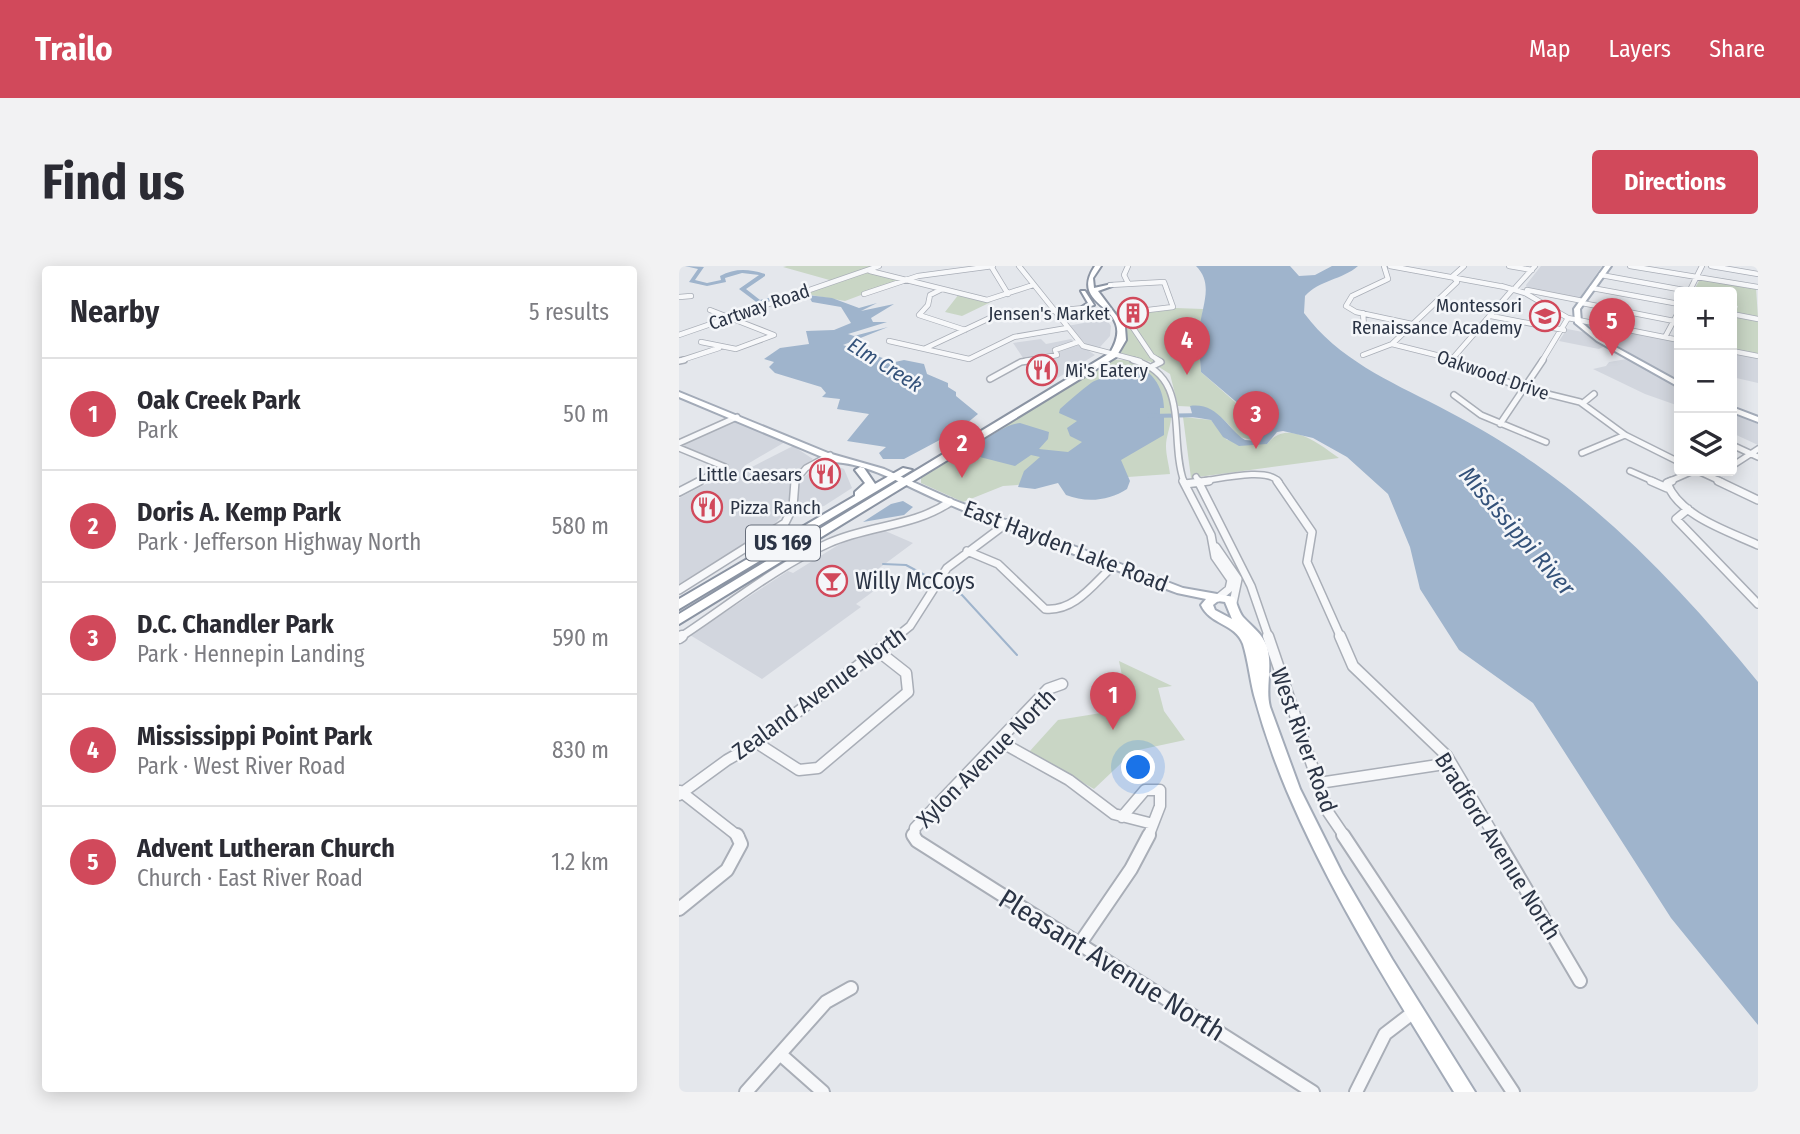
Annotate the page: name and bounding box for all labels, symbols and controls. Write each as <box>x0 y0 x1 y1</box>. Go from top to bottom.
text: Trailo <box>35 29 113 69</box>
text: Map <box>1529 35 1571 63</box>
text: Layers <box>1609 35 1671 63</box>
text: Share <box>1709 35 1765 63</box>
button: Directions <box>1592 150 1758 214</box>
text: Find us <box>42 153 185 212</box>
street label: Cartway Road <box>706 279 812 335</box>
map controls <box>1674 287 1737 476</box>
button: + <box>1674 287 1737 350</box>
text: Nearby <box>70 294 159 330</box>
place label: Montessori Renaissance Academy <box>1352 294 1523 339</box>
building icon: Jensen's Market <box>1116 296 1150 330</box>
text: 5 results <box>529 298 609 326</box>
pin: 5 <box>1589 298 1635 356</box>
school or university icon: Montessori Renaissance Academy <box>1528 299 1562 333</box>
place label: Jensen's Market <box>988 302 1111 325</box>
pin: 4 <box>1164 317 1210 375</box>
water label: Elm Creek <box>843 332 927 398</box>
street label: Oakwood Drive <box>1434 345 1552 405</box>
button: − <box>1674 350 1737 413</box>
restaurant icon: Mi's Eatery <box>1025 353 1059 387</box>
place label: Mi's Eatery <box>1065 359 1148 382</box>
text: Oak Creek Park <box>137 385 300 416</box>
pin: 3 <box>1233 391 1279 449</box>
text: 1 <box>88 400 98 428</box>
text: 50 m <box>563 400 609 428</box>
button: layers <box>1674 413 1737 476</box>
text: Park <box>137 416 178 444</box>
pin: 2 <box>939 420 985 478</box>
restaurant icon: Little Caesars <box>808 457 842 491</box>
water label: Mississippi River <box>1453 461 1581 602</box>
place label: Little Caesars <box>698 463 802 486</box>
restaurant icon: Pizza Ranch <box>690 490 724 524</box>
street label: East Hayden Lake Road <box>960 494 1172 598</box>
place label: Pizza Ranch <box>730 496 821 519</box>
text: Doris A. Kemp Park <box>137 497 341 528</box>
text: 2 <box>88 512 98 540</box>
text: 580 m <box>552 512 609 540</box>
road number: US 169 <box>746 526 820 560</box>
text: Park · Jefferson Highway North <box>137 528 421 556</box>
bar icon: Willy McCoys <box>815 564 849 598</box>
place label: Willy McCoys <box>855 567 975 595</box>
text: D.C. Chandler Park <box>137 609 334 640</box>
street label: Zealand Avenue North <box>727 621 911 765</box>
text: 3 <box>88 624 98 652</box>
text: 590 m <box>553 624 609 652</box>
text: Park · Hennepin Landing <box>137 640 364 668</box>
street label: West River Road <box>1265 664 1343 816</box>
pin: 1 <box>1090 672 1136 730</box>
street label: Xylon Avenue North <box>911 683 1061 833</box>
text: Mississippi Point Park <box>137 721 372 752</box>
text: 4 <box>87 736 99 764</box>
text: 830 m <box>552 736 609 764</box>
street label: Bradford Avenue North <box>1429 747 1567 945</box>
your location <box>1121 750 1155 784</box>
text: Park · West River Road <box>137 752 346 780</box>
text: Advent Lutheran Church <box>137 833 395 864</box>
text: 5 <box>87 848 99 876</box>
text: 1.2 km <box>551 848 609 876</box>
text: Church · East River Road <box>137 864 363 892</box>
street label: Pleasant Avenue North <box>993 882 1231 1048</box>

